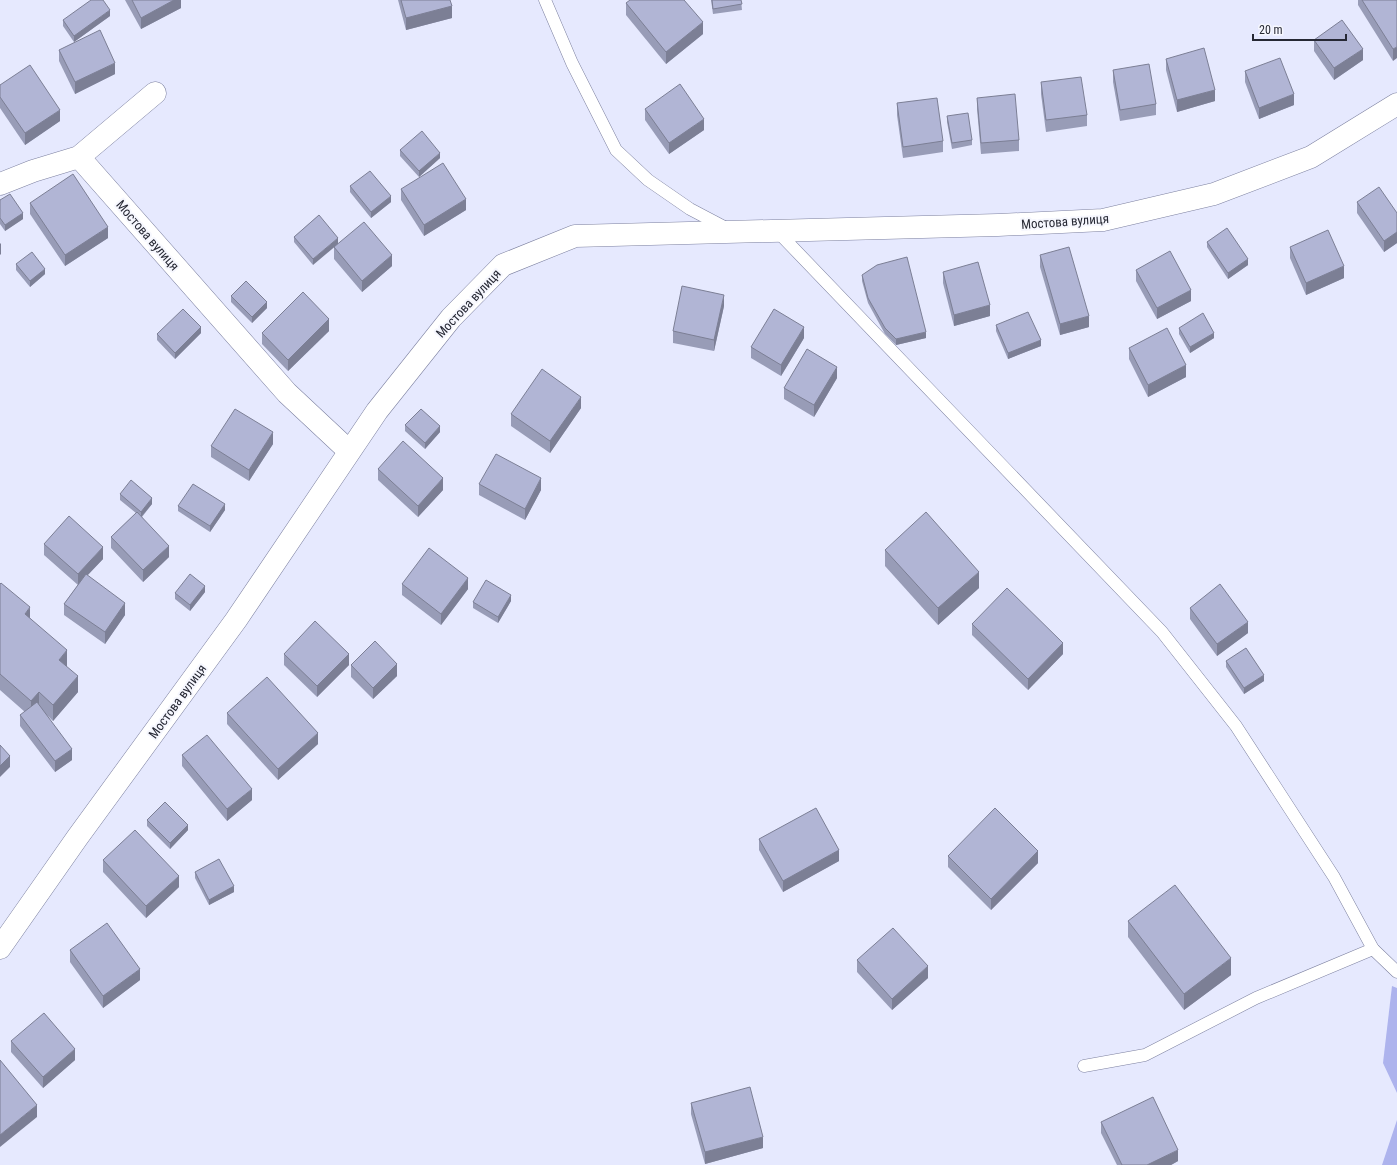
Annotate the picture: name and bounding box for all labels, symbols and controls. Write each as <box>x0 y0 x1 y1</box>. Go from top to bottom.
scale bar <box>1253 16 1346 42</box>
text: 20 m <box>1259 23 1283 37</box>
street label: Мостова вулиця <box>113 197 182 273</box>
street label: Мостова вулиця <box>1021 211 1109 232</box>
street label: Мостова вулиця <box>433 266 504 341</box>
street label: Мостова вулиця <box>145 661 209 741</box>

